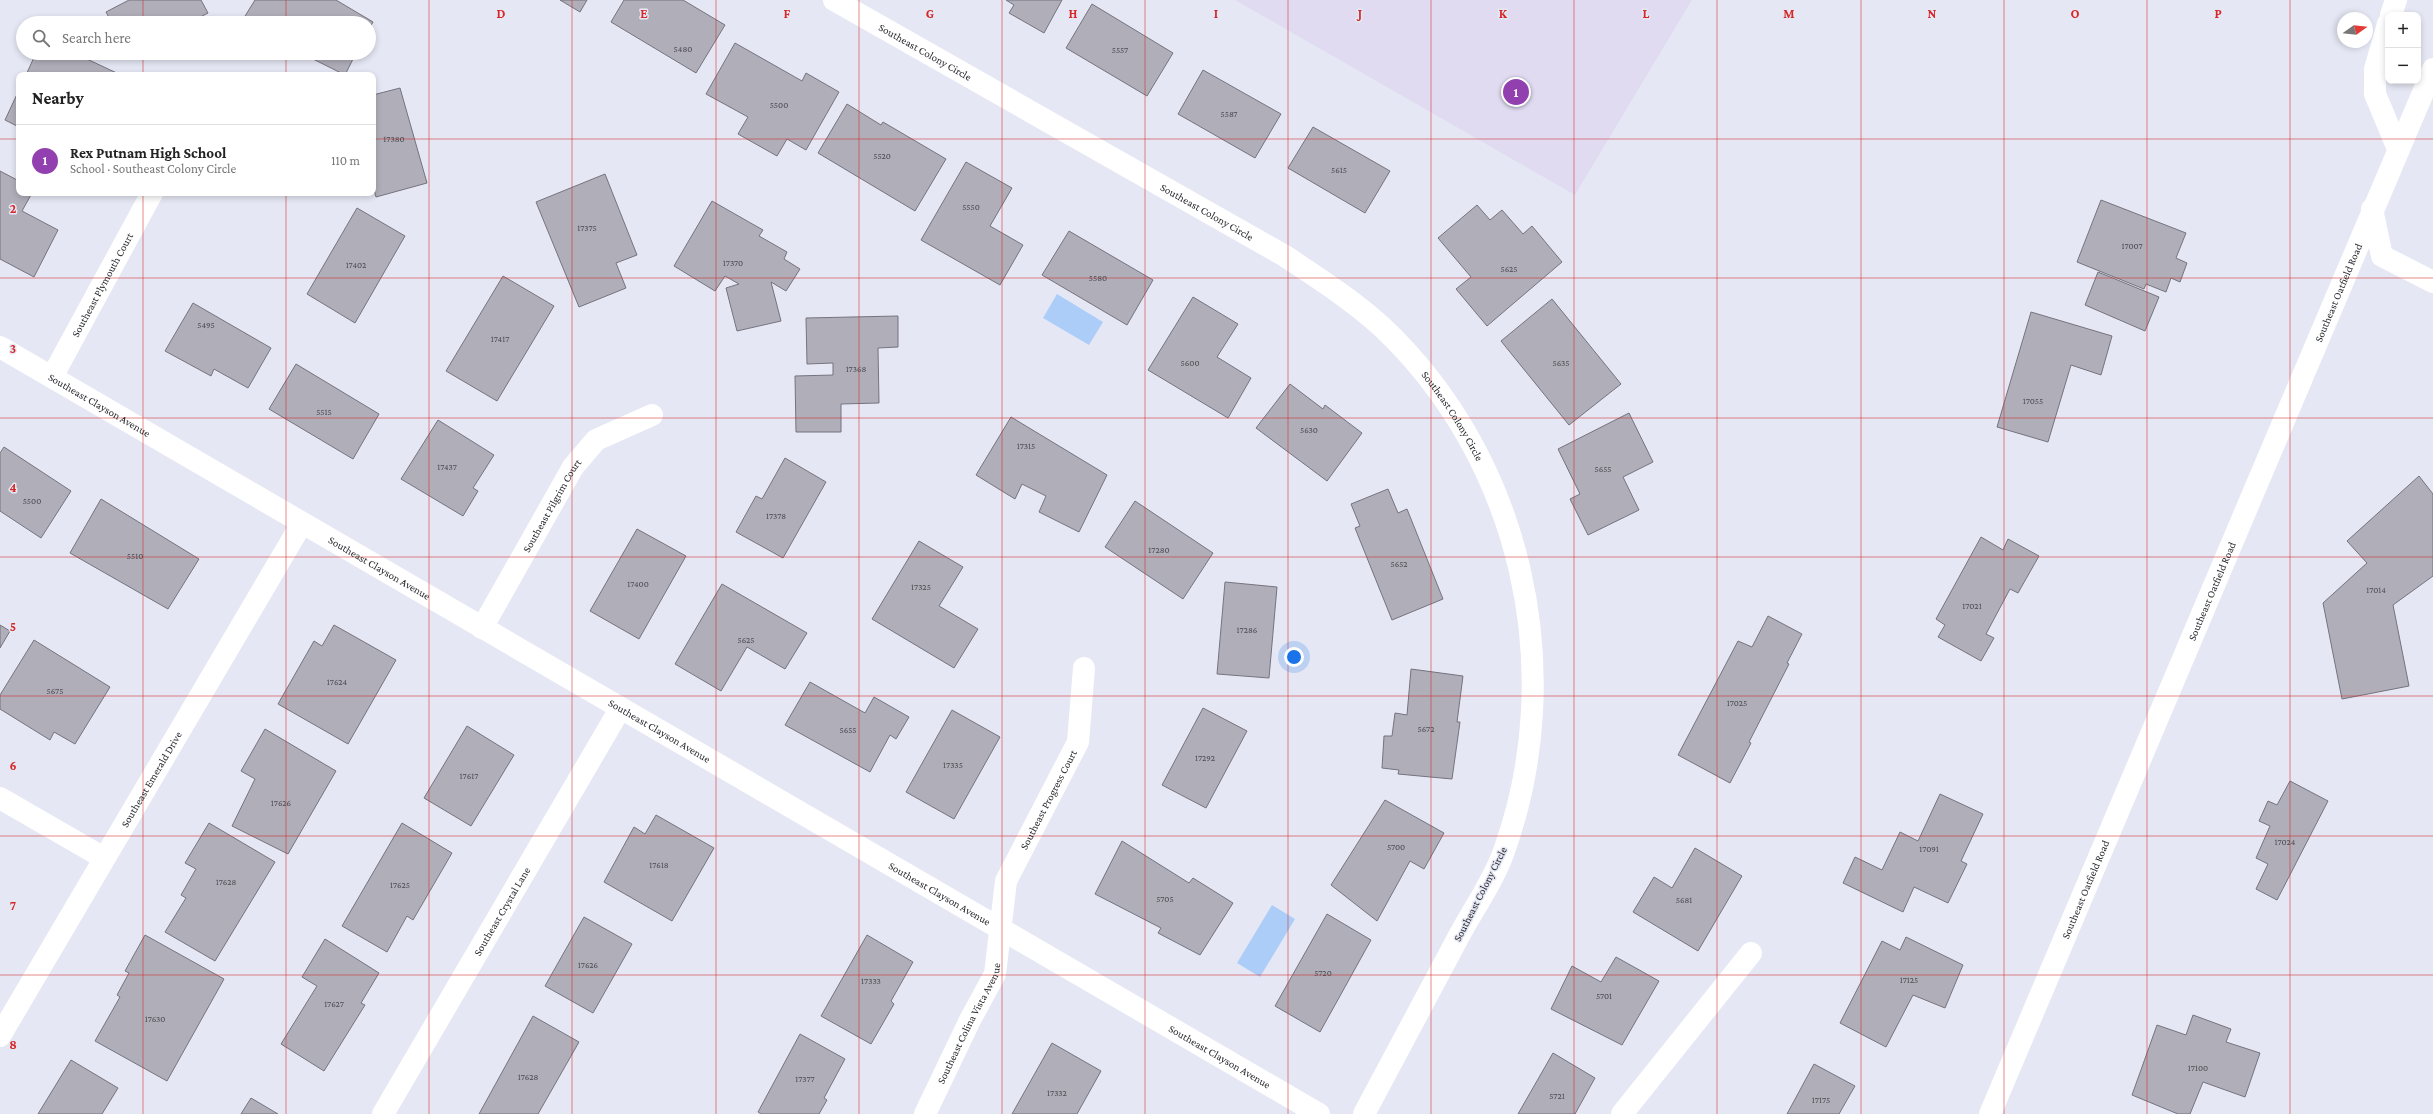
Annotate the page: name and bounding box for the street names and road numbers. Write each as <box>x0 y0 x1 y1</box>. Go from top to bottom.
street label: Southeast Colony Circle <box>877 21 974 83</box>
street label: Southeast Colony Circle <box>1159 181 1256 243</box>
street label: Southeast Plymouth Court <box>69 230 135 339</box>
street label: Southeast Oatfield Road <box>2312 241 2364 344</box>
street label: Southeast Colony Circle <box>1419 368 1486 463</box>
street label: Southeast Clayson Avenue <box>46 371 153 439</box>
street label: Southeast Pilgrim Court <box>520 456 584 554</box>
street label: Southeast Clayson Avenue <box>326 533 433 602</box>
street label: Southeast Oatfield Road <box>2185 540 2238 642</box>
street label: Southeast Clayson Avenue <box>607 696 713 765</box>
street label: Southeast Emerald Drive <box>118 729 184 829</box>
street label: Southeast Progress Court <box>1017 747 1079 851</box>
street label: Southeast Oatfield Road <box>2059 838 2112 940</box>
street label: Southeast Colony Circle <box>1451 845 1510 944</box>
street label: Southeast Clayson Avenue <box>887 859 993 928</box>
street label: Southeast Crystal Lane <box>471 865 532 958</box>
street label: Southeast Colina Vista Avenue <box>934 962 1002 1086</box>
street label: Southeast Clayson Avenue <box>1167 1022 1273 1091</box>

